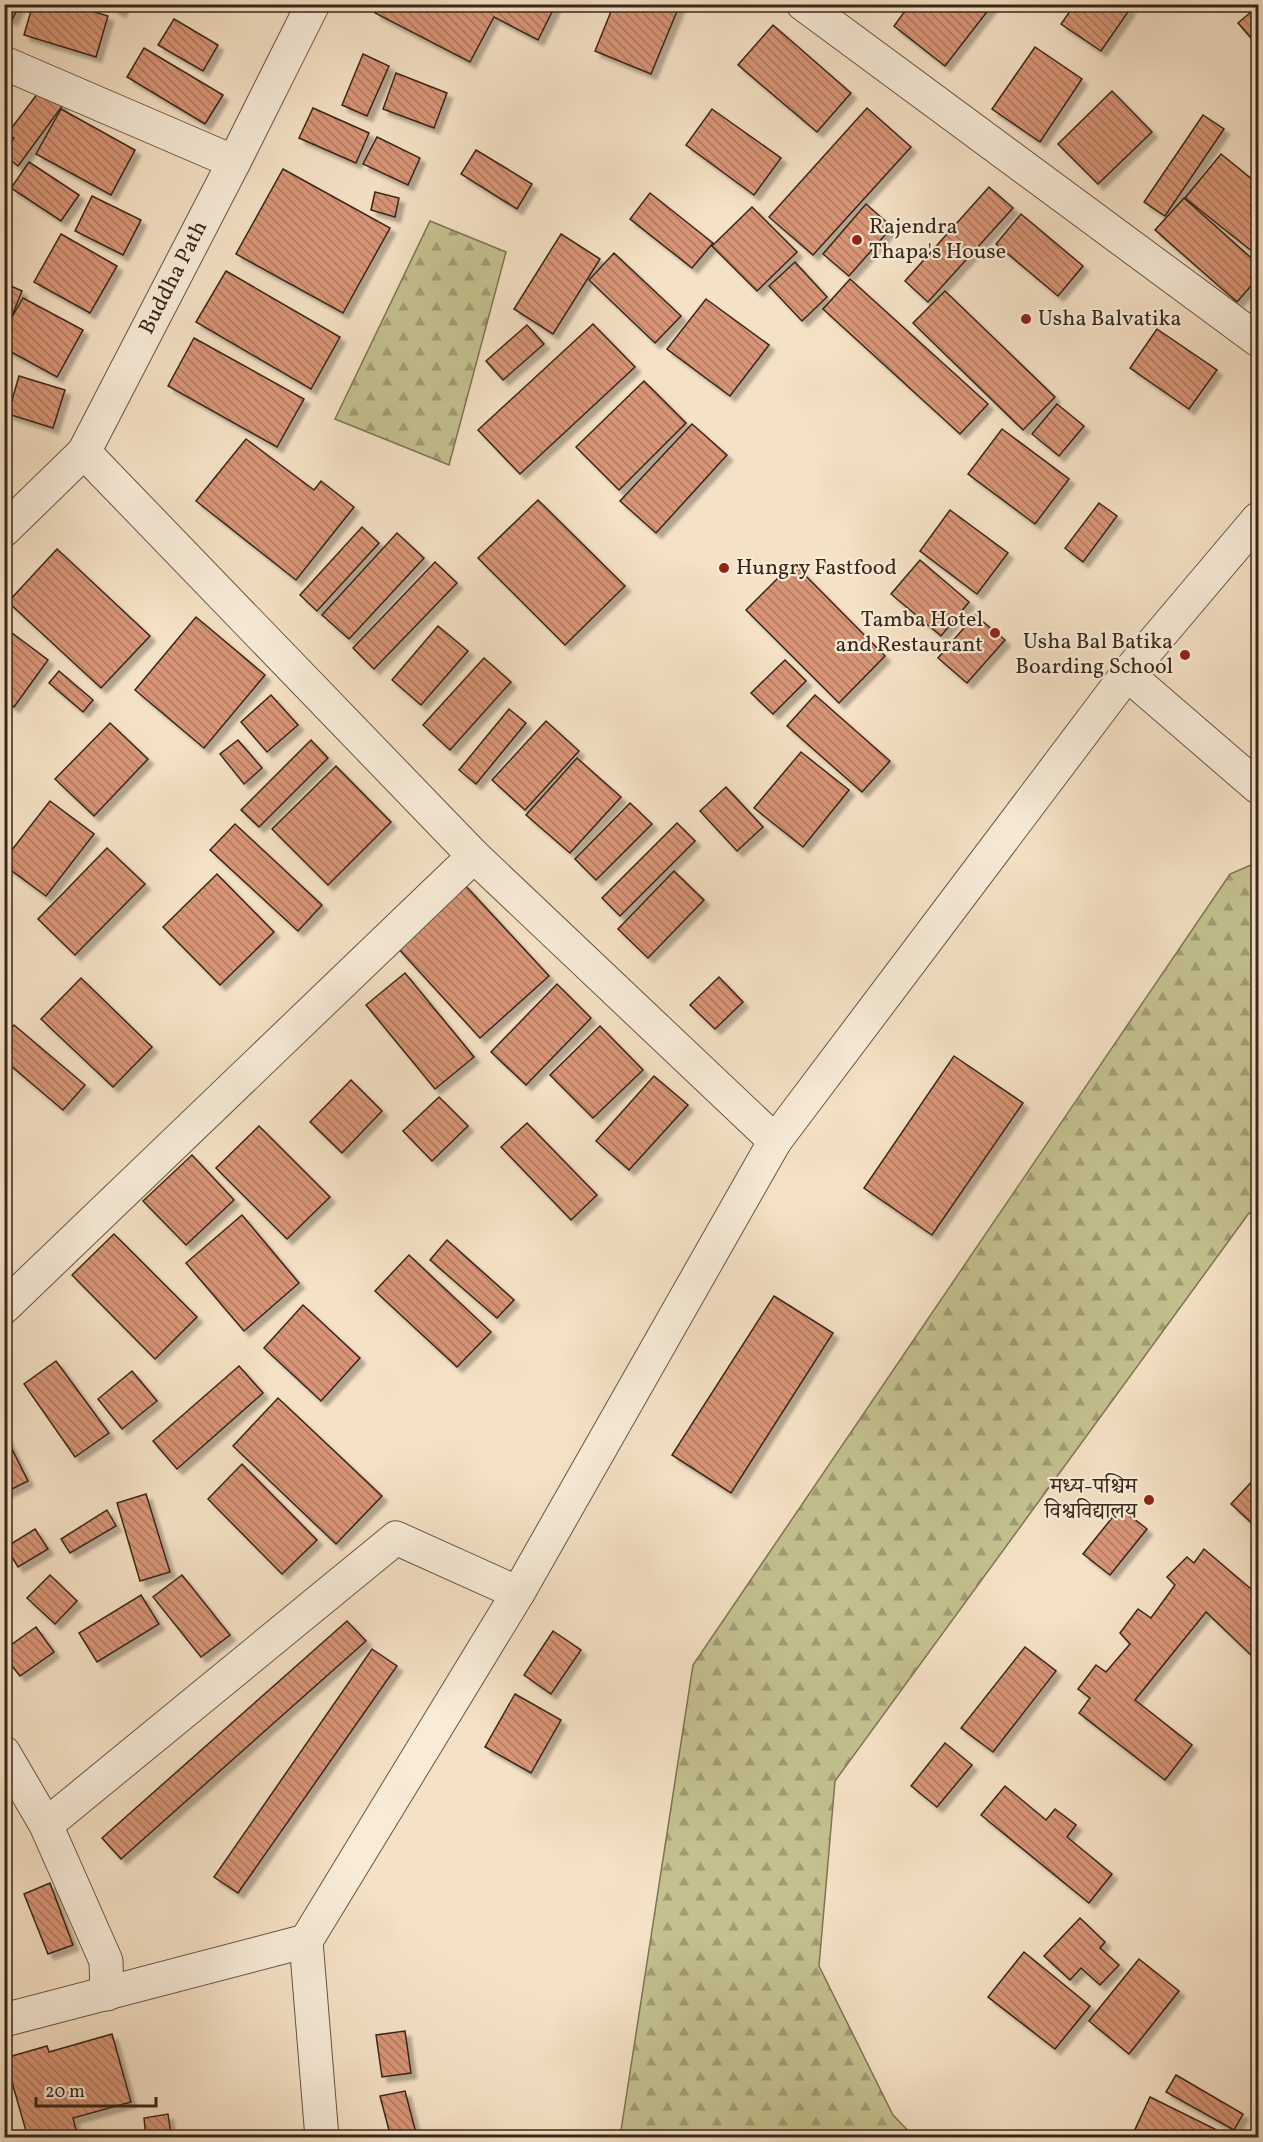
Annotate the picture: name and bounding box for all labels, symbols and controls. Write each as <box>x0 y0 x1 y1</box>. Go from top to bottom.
place label: Rajendra Thapa's House <box>869 212 1006 268</box>
street label: Buddha Path <box>132 216 216 340</box>
marker: Rajendra Thapa's House <box>850 233 864 247</box>
place label: Usha Balvatika <box>1038 304 1182 335</box>
marker: Usha Balvatika <box>1019 312 1033 326</box>
place label: Hungry Fastfood <box>736 553 897 584</box>
marker: Hungry Fastfood <box>717 561 731 575</box>
place label: Tamba Hotel and Restaurant <box>836 605 983 661</box>
marker: Tamba Hotel and Restaurant <box>988 626 1002 640</box>
place label: Usha Bal Batika Boarding School <box>1015 627 1173 683</box>
marker: Usha Bal Batika Boarding School <box>1178 648 1192 662</box>
place label: मध्य-पश्चिम विश्वविद्यालय <box>1043 1472 1139 1528</box>
marker: मध्य-पश्चिम विश्वविद्यालय <box>1142 1493 1156 1507</box>
scale bar <box>36 2070 156 2108</box>
text: 20 m <box>45 2080 85 2105</box>

